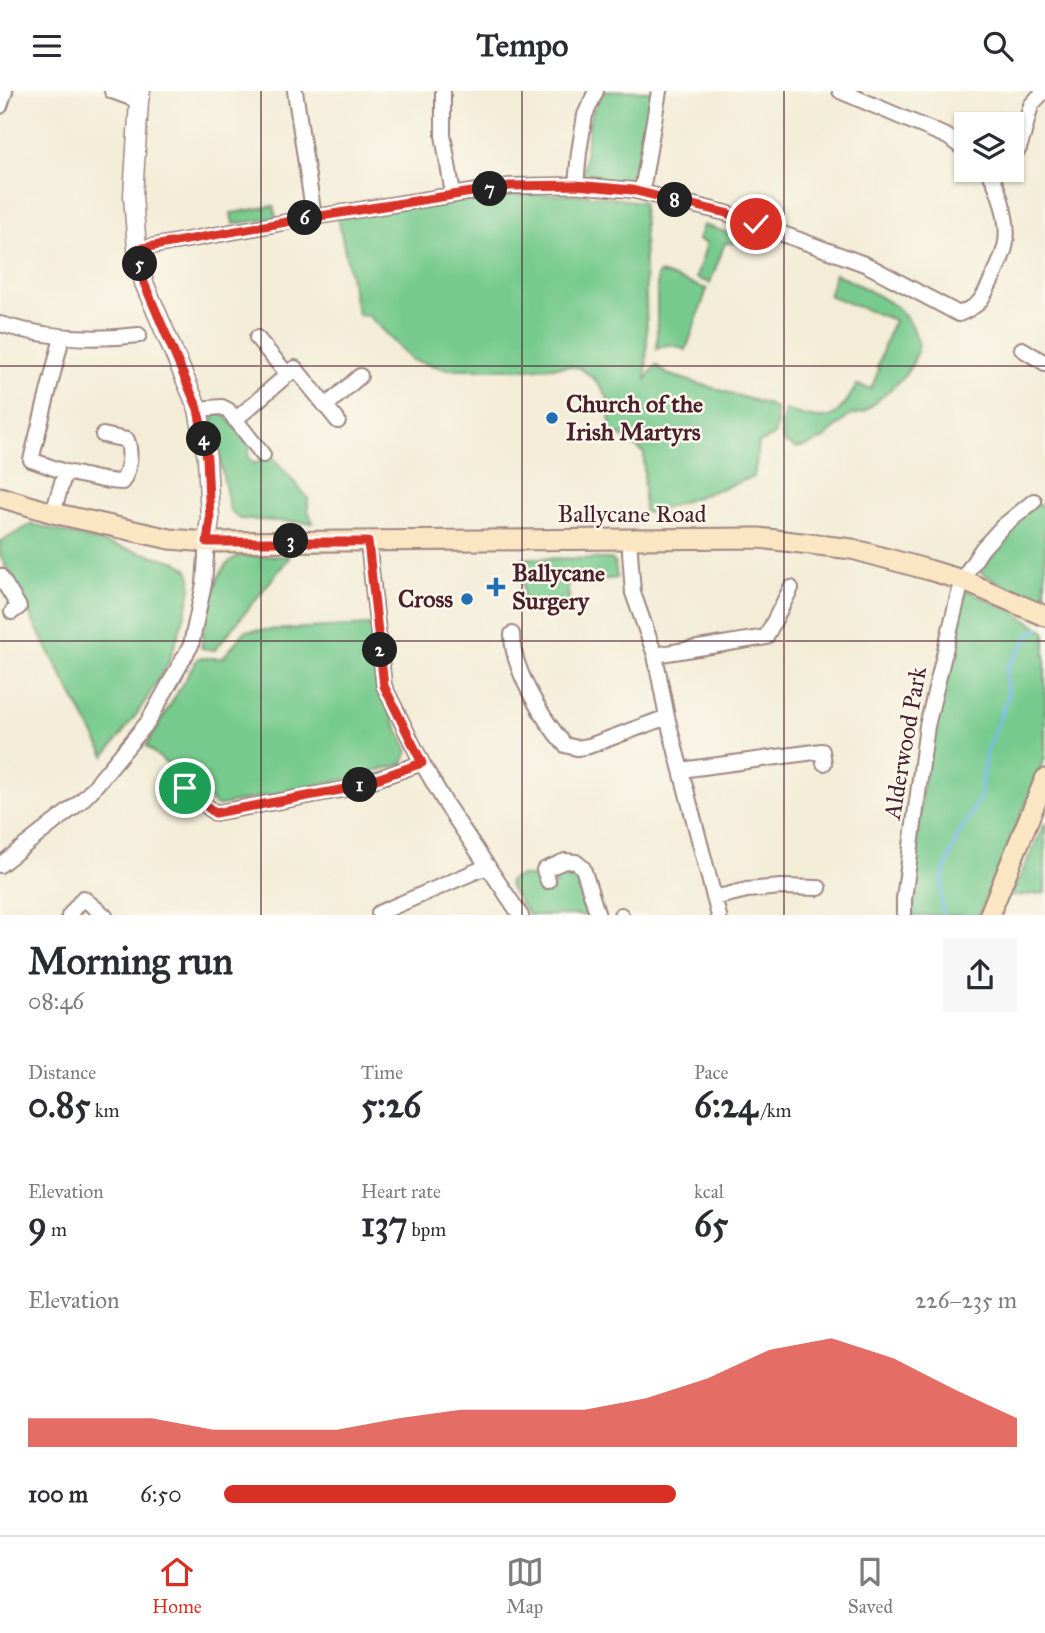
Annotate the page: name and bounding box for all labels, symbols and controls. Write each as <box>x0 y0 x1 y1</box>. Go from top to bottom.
text: Tempo <box>477 26 568 65</box>
icon: menu <box>28 27 66 65</box>
icon: search <box>979 27 1017 65</box>
map controls <box>954 112 1024 182</box>
button: layers <box>954 112 1024 182</box>
pin: 7 <box>472 171 508 207</box>
text: 7 <box>484 177 495 200</box>
pin: 8 <box>658 183 692 217</box>
text: 8 <box>669 188 680 211</box>
pin <box>726 194 786 254</box>
pin: 6 <box>288 201 322 235</box>
icon: check <box>737 205 775 243</box>
text: 6 <box>300 206 309 229</box>
pin: 5 <box>122 247 158 281</box>
text: 5 <box>135 252 144 275</box>
place label: Church of the Irish Martyrs <box>566 389 703 447</box>
marker: Church of the Irish Martyrs <box>544 410 560 426</box>
pin: 4 <box>186 421 222 457</box>
text: 4 <box>198 427 209 450</box>
street label: Ballycane Road <box>557 499 707 529</box>
pin: 3 <box>274 524 308 559</box>
text: 3 <box>287 529 294 552</box>
place label: Ballycane Surgery <box>512 558 605 616</box>
marker: Ballycane Surgery <box>486 577 506 597</box>
place label: Cross <box>398 584 453 614</box>
marker: Cross <box>459 591 475 607</box>
pin: 2 <box>362 633 398 667</box>
text: 2 <box>375 638 384 661</box>
street label: Alderwood Park <box>877 663 933 823</box>
pin <box>155 758 215 818</box>
pin: 1 <box>342 767 378 803</box>
icon: arrive <box>166 769 204 807</box>
text: 1 <box>356 773 363 796</box>
text: Morning run <box>28 938 233 984</box>
button: share <box>943 938 1017 1012</box>
text: 08:46 <box>28 987 84 1015</box>
text: Distance <box>28 1061 96 1084</box>
text: Time <box>361 1061 403 1084</box>
text: Pace <box>694 1061 728 1084</box>
text: 0.85 <box>28 1084 91 1127</box>
text: 5:26 <box>361 1084 421 1127</box>
text: 6:24 <box>694 1084 758 1127</box>
text: km <box>91 1099 119 1122</box>
text: /km <box>758 1099 792 1122</box>
text: Elevation <box>28 1180 103 1203</box>
text: Heart rate <box>361 1180 441 1203</box>
text: kcal <box>694 1180 724 1203</box>
text: 9 <box>28 1203 47 1246</box>
text: 137 <box>361 1203 408 1246</box>
text: 65 <box>694 1203 728 1246</box>
text: m <box>47 1218 67 1241</box>
text: bpm <box>408 1218 446 1241</box>
text: Elevation <box>28 1286 119 1314</box>
text: 226–235 m <box>915 1286 1017 1314</box>
text: 100 m <box>28 1480 88 1508</box>
text: 6:50 <box>140 1480 182 1508</box>
tab: Home <box>152 1553 202 1618</box>
tab: Map <box>506 1553 544 1618</box>
tab: Saved <box>848 1553 893 1618</box>

